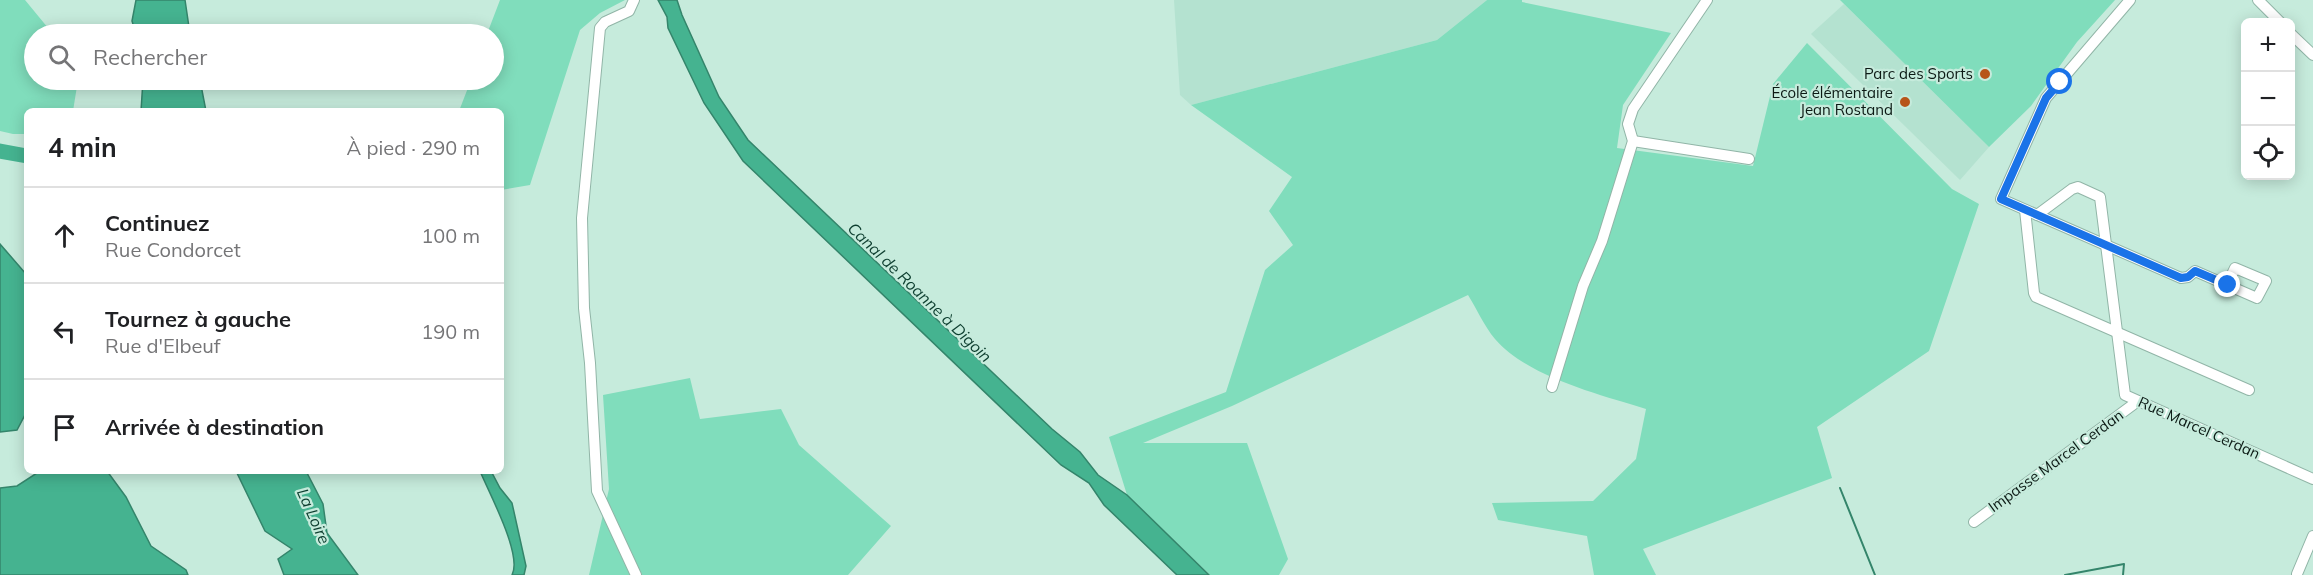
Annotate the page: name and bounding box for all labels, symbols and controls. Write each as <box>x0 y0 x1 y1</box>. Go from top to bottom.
map controls <box>2241 18 2295 180</box>
button: + <box>2241 18 2295 72</box>
search box <box>24 24 504 90</box>
icon: search <box>45 41 78 74</box>
text: Rechercher <box>93 43 207 71</box>
place label: Parc des Sports <box>1864 64 1973 83</box>
marker: Parc des Sports <box>1978 67 1992 81</box>
route start <box>2046 68 2072 94</box>
button: − <box>2241 72 2295 126</box>
place label: École élémentaire Jean Rostand <box>1771 83 1893 119</box>
marker: École élémentaire Jean Rostand <box>1898 95 1912 109</box>
button: locate <box>2241 126 2295 180</box>
text: 4 min <box>48 131 117 164</box>
text: À pied · 290 m <box>347 135 480 160</box>
text: Continuez <box>105 209 210 237</box>
water label: Canal de Roanne à Digoin <box>844 218 996 366</box>
icon: ahead <box>48 219 81 252</box>
text: 100 m <box>421 223 480 248</box>
text: Rue Condorcet <box>105 237 241 262</box>
route end <box>2214 271 2240 297</box>
text: Tournez à gauche <box>105 305 291 333</box>
icon: left <box>48 315 81 348</box>
text: 190 m <box>421 319 480 344</box>
text: Rue d'Elbeuf <box>105 333 221 358</box>
street label: Rue Marcel Cerdan <box>2135 392 2263 463</box>
street label: Impasse Marcel Cerdan <box>1985 405 2127 516</box>
icon: arrive <box>48 411 81 444</box>
text: Arrivée à destination <box>105 413 324 441</box>
water label: La Loire <box>293 485 335 547</box>

